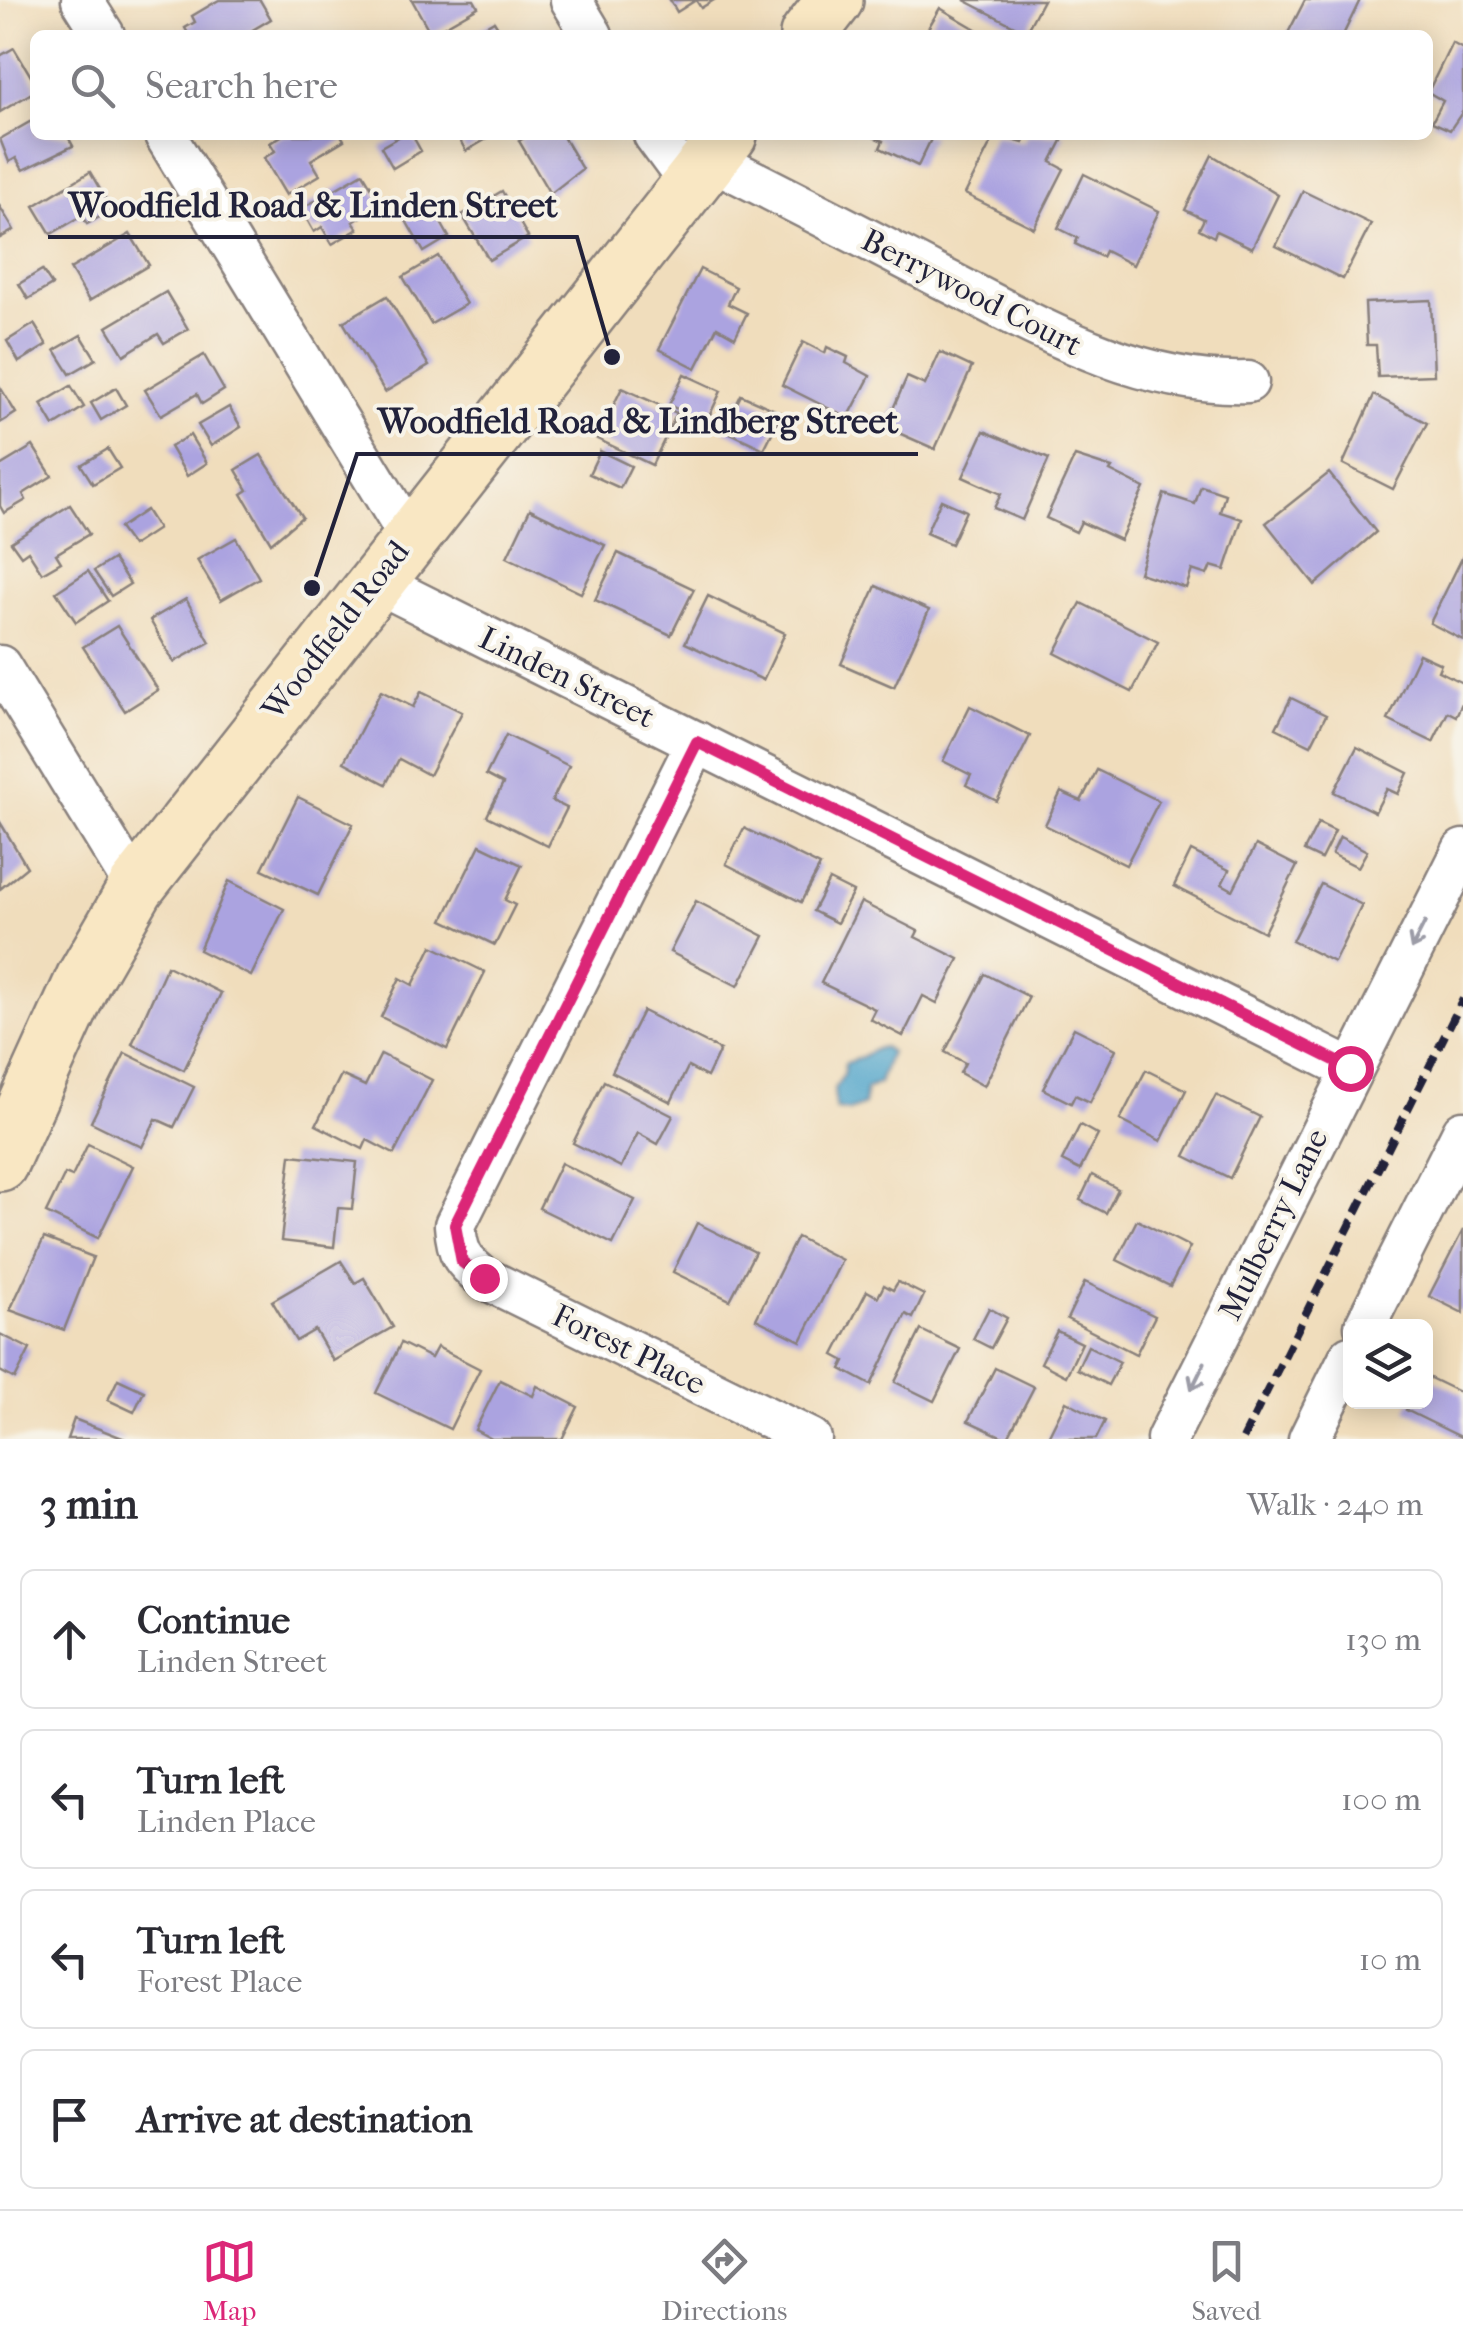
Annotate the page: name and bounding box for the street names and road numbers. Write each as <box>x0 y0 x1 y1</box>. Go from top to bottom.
street label: Berrywood Court <box>856 221 1088 364</box>
street label: Woodfield Road <box>253 533 417 728</box>
street label: Linden Street <box>473 619 661 736</box>
street label: Mulberry Lane <box>1211 1123 1336 1326</box>
street label: Forest Place <box>546 1297 711 1402</box>

